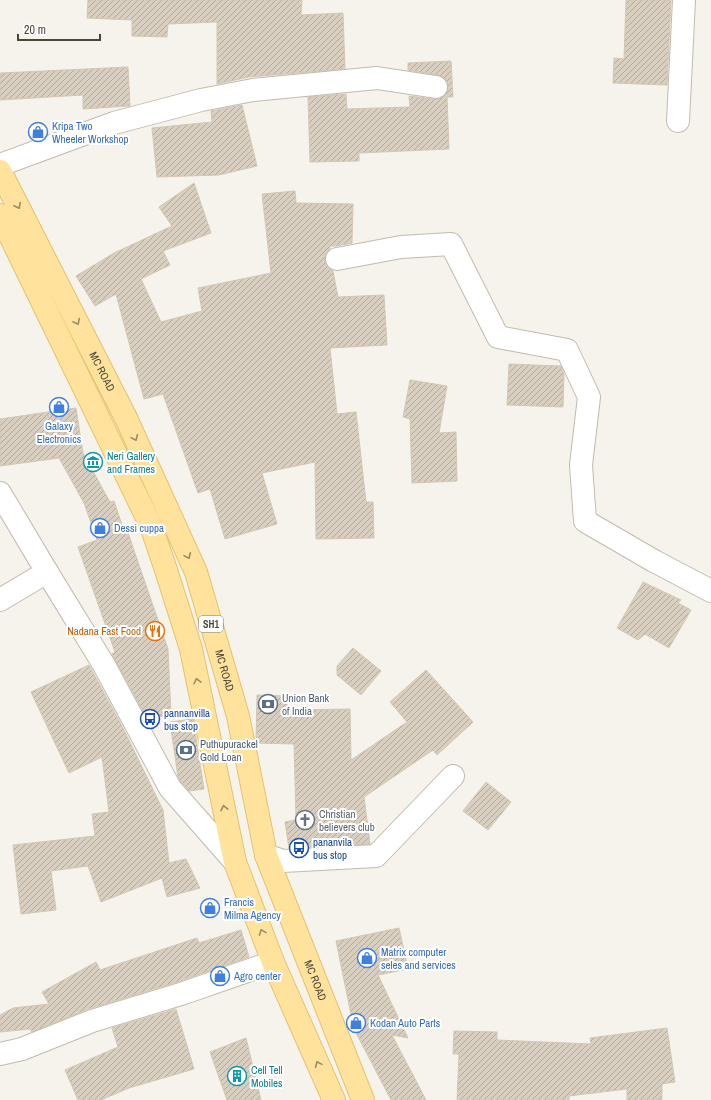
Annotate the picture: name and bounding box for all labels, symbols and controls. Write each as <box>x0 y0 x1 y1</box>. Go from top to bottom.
scale bar <box>18 16 100 42</box>
text: 20 m <box>24 22 46 38</box>
place label: Kripa Two Wheeler Workshop <box>52 119 129 146</box>
shop icon: Kripa Two Wheeler Workshop <box>27 121 49 143</box>
one-way arrow <box>13 201 21 209</box>
one-way arrow <box>72 317 80 325</box>
street label: MC ROAD <box>86 349 118 394</box>
shop icon: Galaxy Electronics <box>48 396 70 418</box>
place label: Galaxy Electronics <box>37 419 82 446</box>
one-way arrow <box>130 433 138 441</box>
place label: Neri Gallery and Frames <box>107 449 156 476</box>
museum icon: Neri Gallery and Frames <box>82 451 104 473</box>
shop icon: Dessi cuppa <box>89 517 111 539</box>
place label: Dessi cuppa <box>114 521 164 535</box>
one-way arrow <box>183 552 191 560</box>
road number: SH1 <box>199 616 223 632</box>
restaurant icon: Nadana Fast Food <box>144 620 166 642</box>
place label: Nadana Fast Food <box>67 624 141 638</box>
street label: MC ROAD <box>212 648 237 693</box>
one-way arrow <box>194 677 202 684</box>
place label: Union Bank of India <box>282 691 330 718</box>
bank icon: Union Bank of India <box>257 693 279 715</box>
place label: pannanvilla bus stop <box>164 706 210 733</box>
bus stop icon: pannanvilla bus stop <box>139 708 161 730</box>
place label: Puthupurackel Gold Loan <box>200 737 258 764</box>
bank icon: Puthupurackel Gold Loan <box>175 739 197 761</box>
one-way arrow <box>220 805 228 811</box>
place label: Christian believers club <box>319 807 375 834</box>
church icon: Christian believers club <box>294 809 316 831</box>
place label: pananvila bus stop <box>313 835 352 862</box>
bus stop icon: pananvila bus stop <box>288 837 310 859</box>
place label: Francis Milma Agency <box>224 895 281 922</box>
shop icon: Francis Milma Agency <box>199 897 221 919</box>
one-way arrow <box>258 928 266 935</box>
place label: Matrix computer seles and services <box>381 945 456 972</box>
shop icon: Matrix computer seles and services <box>356 947 378 969</box>
street label: MC ROAD <box>301 958 330 1003</box>
shop icon: Agro center <box>209 965 231 987</box>
place label: Agro center <box>233 969 281 983</box>
shop icon: Kodan Auto Parts <box>345 1012 367 1034</box>
place label: Kodan Auto Parts <box>370 1016 441 1030</box>
one-way arrow <box>315 1061 323 1069</box>
place label: Cell Tell Mobiles <box>251 1063 283 1090</box>
building icon: Cell Tell Mobiles <box>226 1065 248 1087</box>

